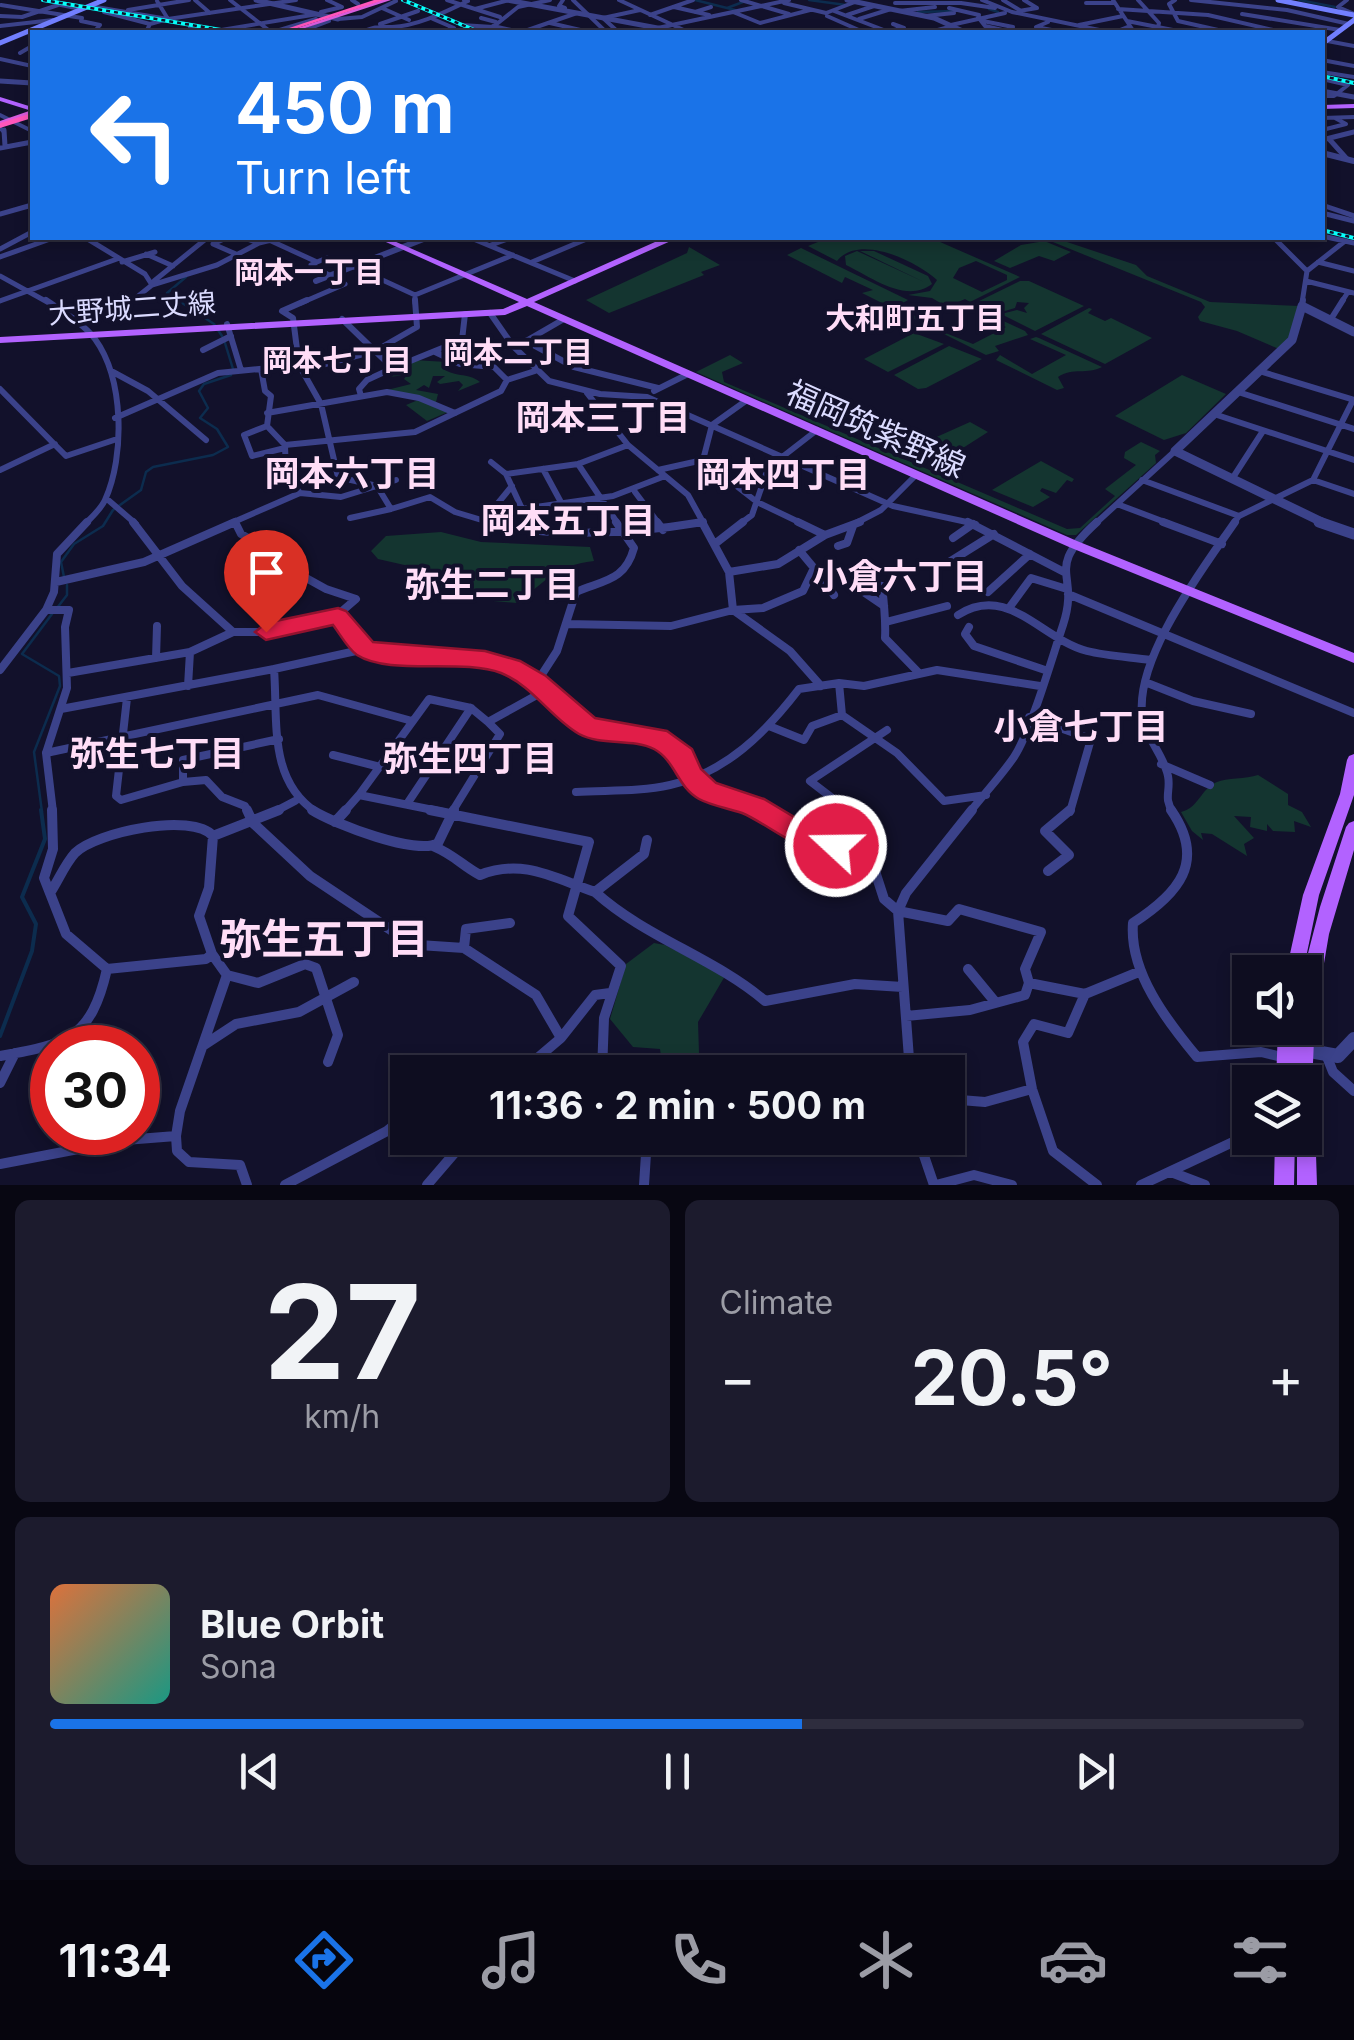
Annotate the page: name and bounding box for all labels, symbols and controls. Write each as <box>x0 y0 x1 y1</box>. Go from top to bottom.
text: 450 m <box>235 65 455 150</box>
icon: left <box>70 70 200 200</box>
text: Turn left <box>235 150 411 205</box>
district label: 岡本一丁目 <box>234 254 384 290</box>
street label: 大野城二丈線 <box>47 285 217 331</box>
district label: 大和町五丁目 <box>825 300 1005 336</box>
district label: 岡本二丁目 <box>443 334 593 370</box>
district label: 岡本七丁目 <box>262 342 412 378</box>
street label: 福岡筑紫野線 <box>780 372 972 486</box>
district label: 岡本三丁目 <box>515 396 691 438</box>
district label: 岡本六丁目 <box>264 452 440 494</box>
district label: 岡本四丁目 <box>695 453 871 495</box>
district label: 岡本五丁目 <box>480 499 656 541</box>
pin <box>224 530 309 633</box>
icon: arrive <box>239 545 294 600</box>
district label: 小倉六丁目 <box>812 555 988 597</box>
district label: 弥生二丁目 <box>404 563 580 605</box>
district label: 小倉七丁目 <box>993 705 1169 747</box>
district label: 弥生七丁目 <box>69 732 245 774</box>
district label: 弥生四丁目 <box>382 737 558 779</box>
position arrow <box>784 794 888 898</box>
district label: 弥生五丁目 <box>219 913 429 964</box>
map controls <box>1232 955 1322 1155</box>
button: sound <box>1232 955 1322 1045</box>
speed limit sign: 30 <box>30 1025 160 1155</box>
button: layers <box>1232 1065 1322 1155</box>
text: 11:36 · 2 min · 500 m <box>489 1082 866 1128</box>
text: 27 <box>264 1253 421 1410</box>
text: Climate <box>720 1283 833 1322</box>
text: 20.5° <box>911 1332 1113 1423</box>
text: − <box>720 1345 756 1411</box>
text: + <box>1268 1345 1304 1411</box>
text: km/h <box>304 1397 380 1436</box>
text: Blue Orbit <box>200 1601 384 1647</box>
text: Sona <box>200 1647 277 1686</box>
icon: previous <box>232 1744 287 1799</box>
icon: pause <box>650 1744 705 1799</box>
icon: next <box>1068 1744 1123 1799</box>
icon: directions <box>289 1925 359 1995</box>
icon: music <box>476 1925 546 1995</box>
icon: phone <box>664 1925 734 1995</box>
icon: climate <box>851 1925 921 1995</box>
icon: car <box>1038 1925 1108 1995</box>
icon: filters <box>1225 1925 1295 1995</box>
text: 11:34 <box>59 1933 172 1988</box>

